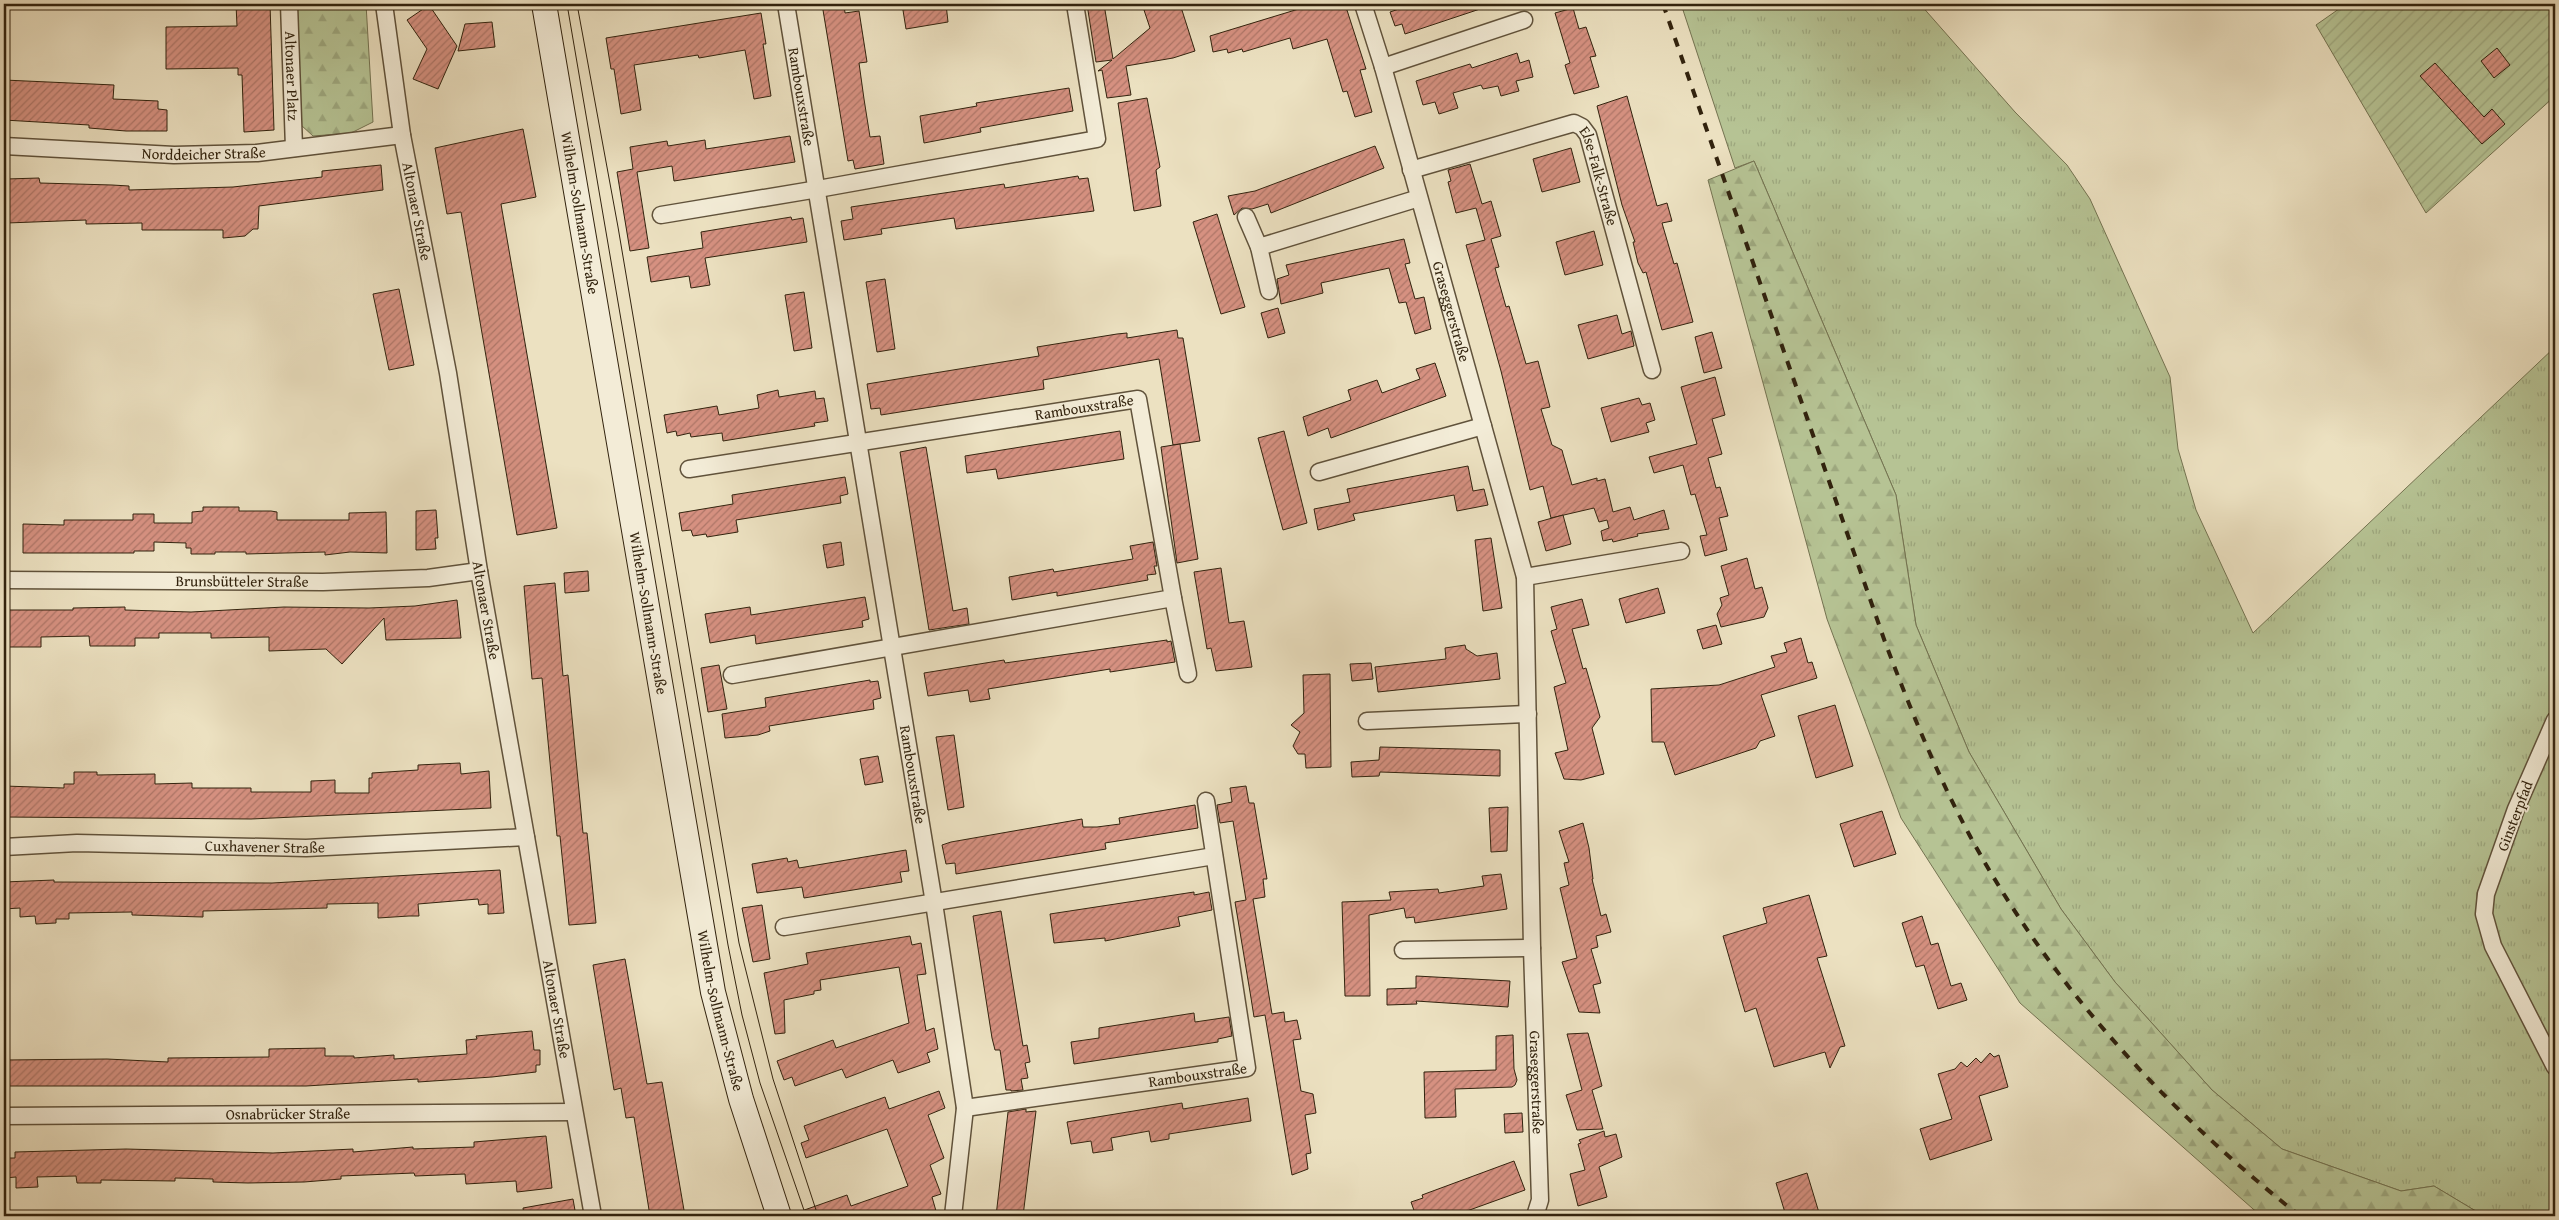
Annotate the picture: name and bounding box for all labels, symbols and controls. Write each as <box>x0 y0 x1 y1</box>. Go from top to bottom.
street label: Altonaer Platz <box>280 31 304 122</box>
street label: Rambouxstraße <box>783 46 820 147</box>
street label: Else-Falk-Straße <box>1575 121 1623 228</box>
street label: Wilhelm-Sollmann-Straße <box>556 130 604 296</box>
street label: Norddeicher Straße <box>141 141 267 165</box>
street label: Altonaer Straße <box>397 160 437 262</box>
street label: Graseggerstraße <box>1428 259 1476 364</box>
street label: Rambouxstraße <box>1033 389 1135 425</box>
street label: Wilhelm-Sollmann-Straße <box>624 530 673 696</box>
street label: Altonaer Straße <box>468 559 505 661</box>
street label: Brunsbütteler Straße <box>175 570 309 592</box>
street label: Rambouxstraße <box>895 724 932 825</box>
street label: Ginsterpfad <box>2491 778 2538 854</box>
street label: Cuxhavener Straße <box>205 835 325 858</box>
street label: Wilhelm-Sollmann-Straße <box>693 928 749 1093</box>
street label: Altonaer Straße <box>538 958 576 1060</box>
street label: Graseggerstraße <box>1525 1030 1549 1134</box>
street label: Rambouxstraße <box>1147 1057 1248 1092</box>
street label: Osnabrücker Straße <box>226 1103 350 1124</box>

